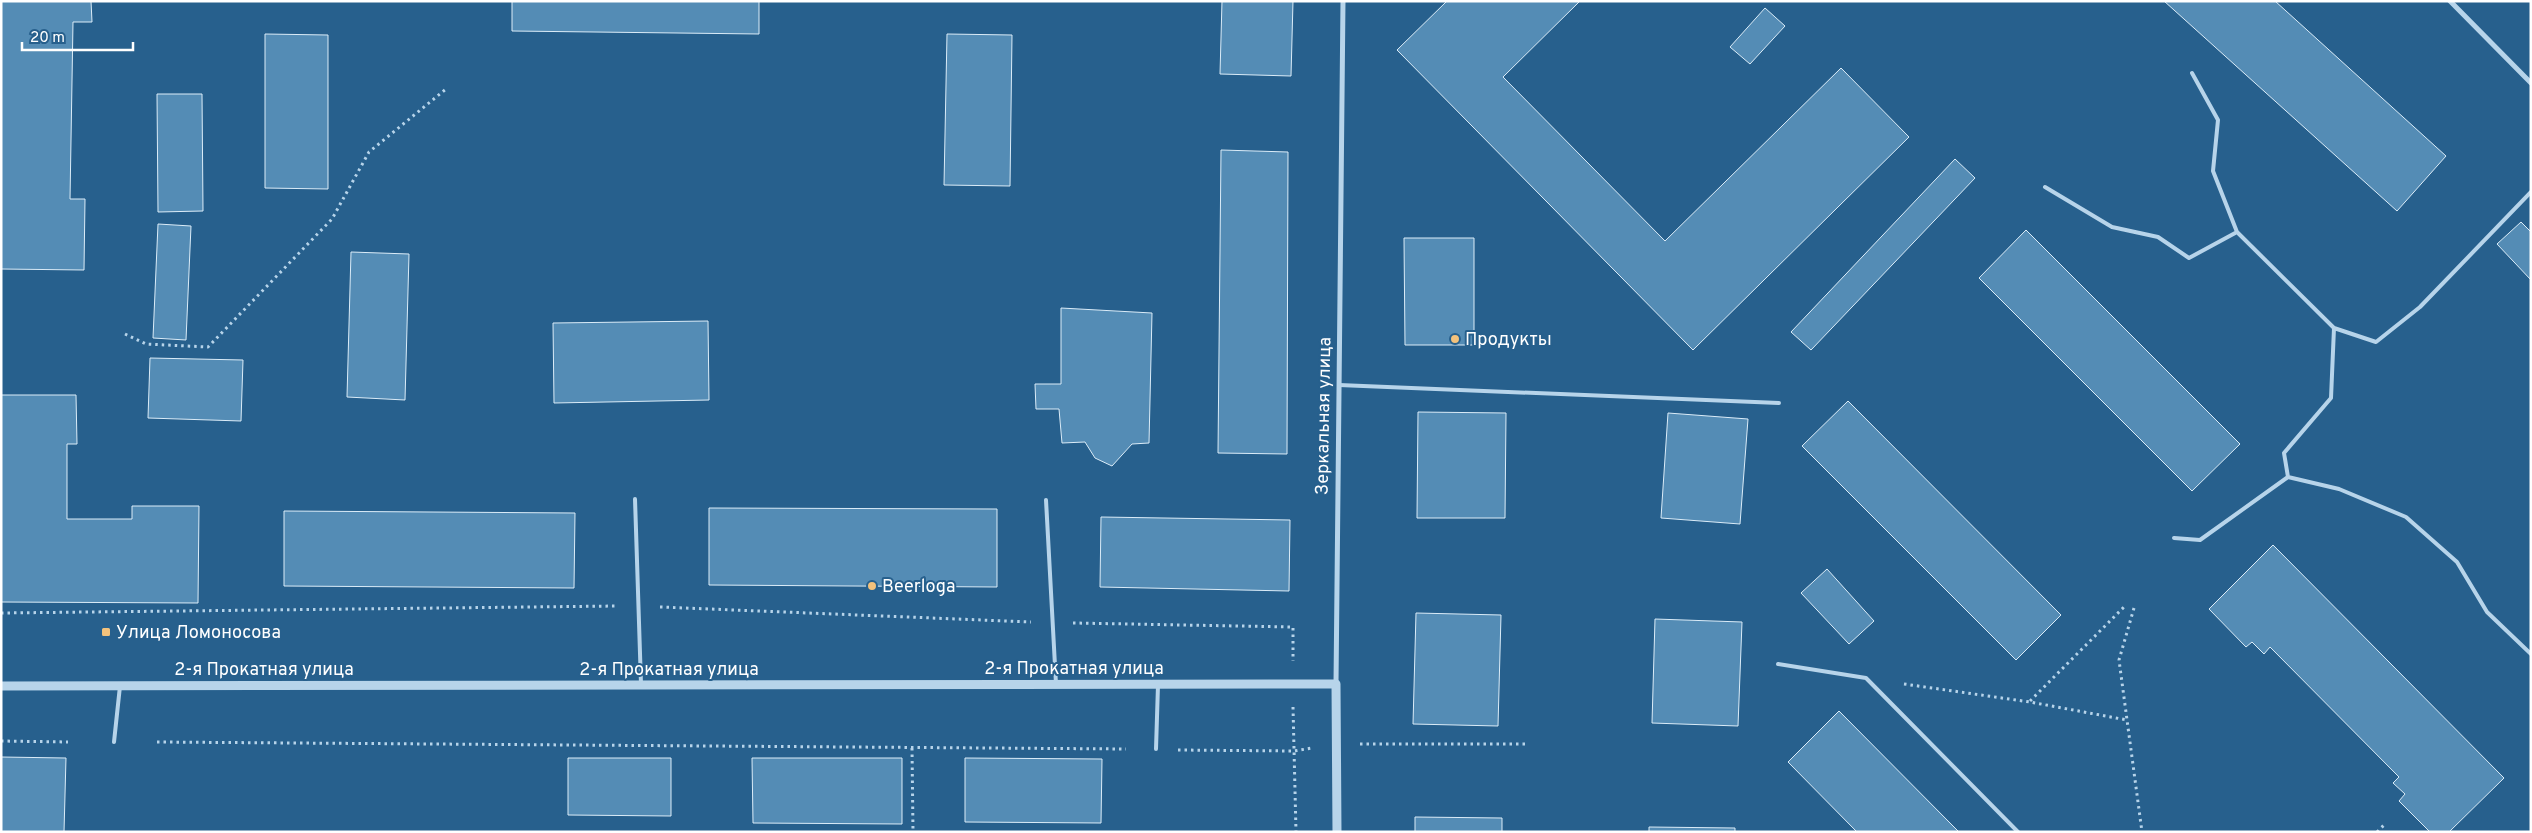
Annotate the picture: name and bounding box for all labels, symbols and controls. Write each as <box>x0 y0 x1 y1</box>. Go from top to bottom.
scale bar <box>22 20 134 52</box>
text: 20 m <box>30 29 65 48</box>
place label: Продукты <box>1465 329 1552 352</box>
marker: Продукты <box>1449 333 1461 345</box>
street label: Зеркальная улица <box>1312 337 1337 495</box>
place label: Beerloga <box>882 576 956 599</box>
marker: Beerloga <box>866 580 878 592</box>
place label: Улица Ломоносова <box>116 622 281 645</box>
marker: Улица Ломоносова <box>100 626 112 638</box>
street label: 2-я Прокатная улица <box>984 658 1164 681</box>
street label: 2-я Прокатная улица <box>174 659 354 682</box>
street label: 2-я Прокатная улица <box>579 659 759 682</box>

